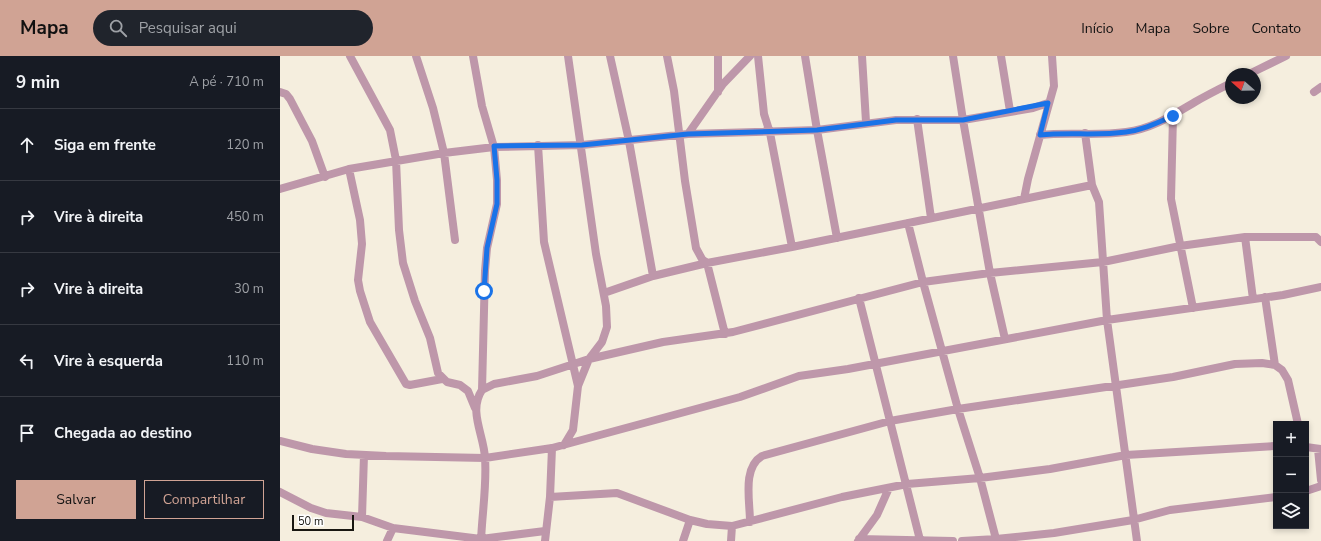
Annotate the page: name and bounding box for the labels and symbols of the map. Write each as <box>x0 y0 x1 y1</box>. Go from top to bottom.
north arrow <box>1225 68 1261 104</box>
route end <box>1164 107 1182 125</box>
route start <box>475 282 493 300</box>
scale bar <box>292 513 354 532</box>

